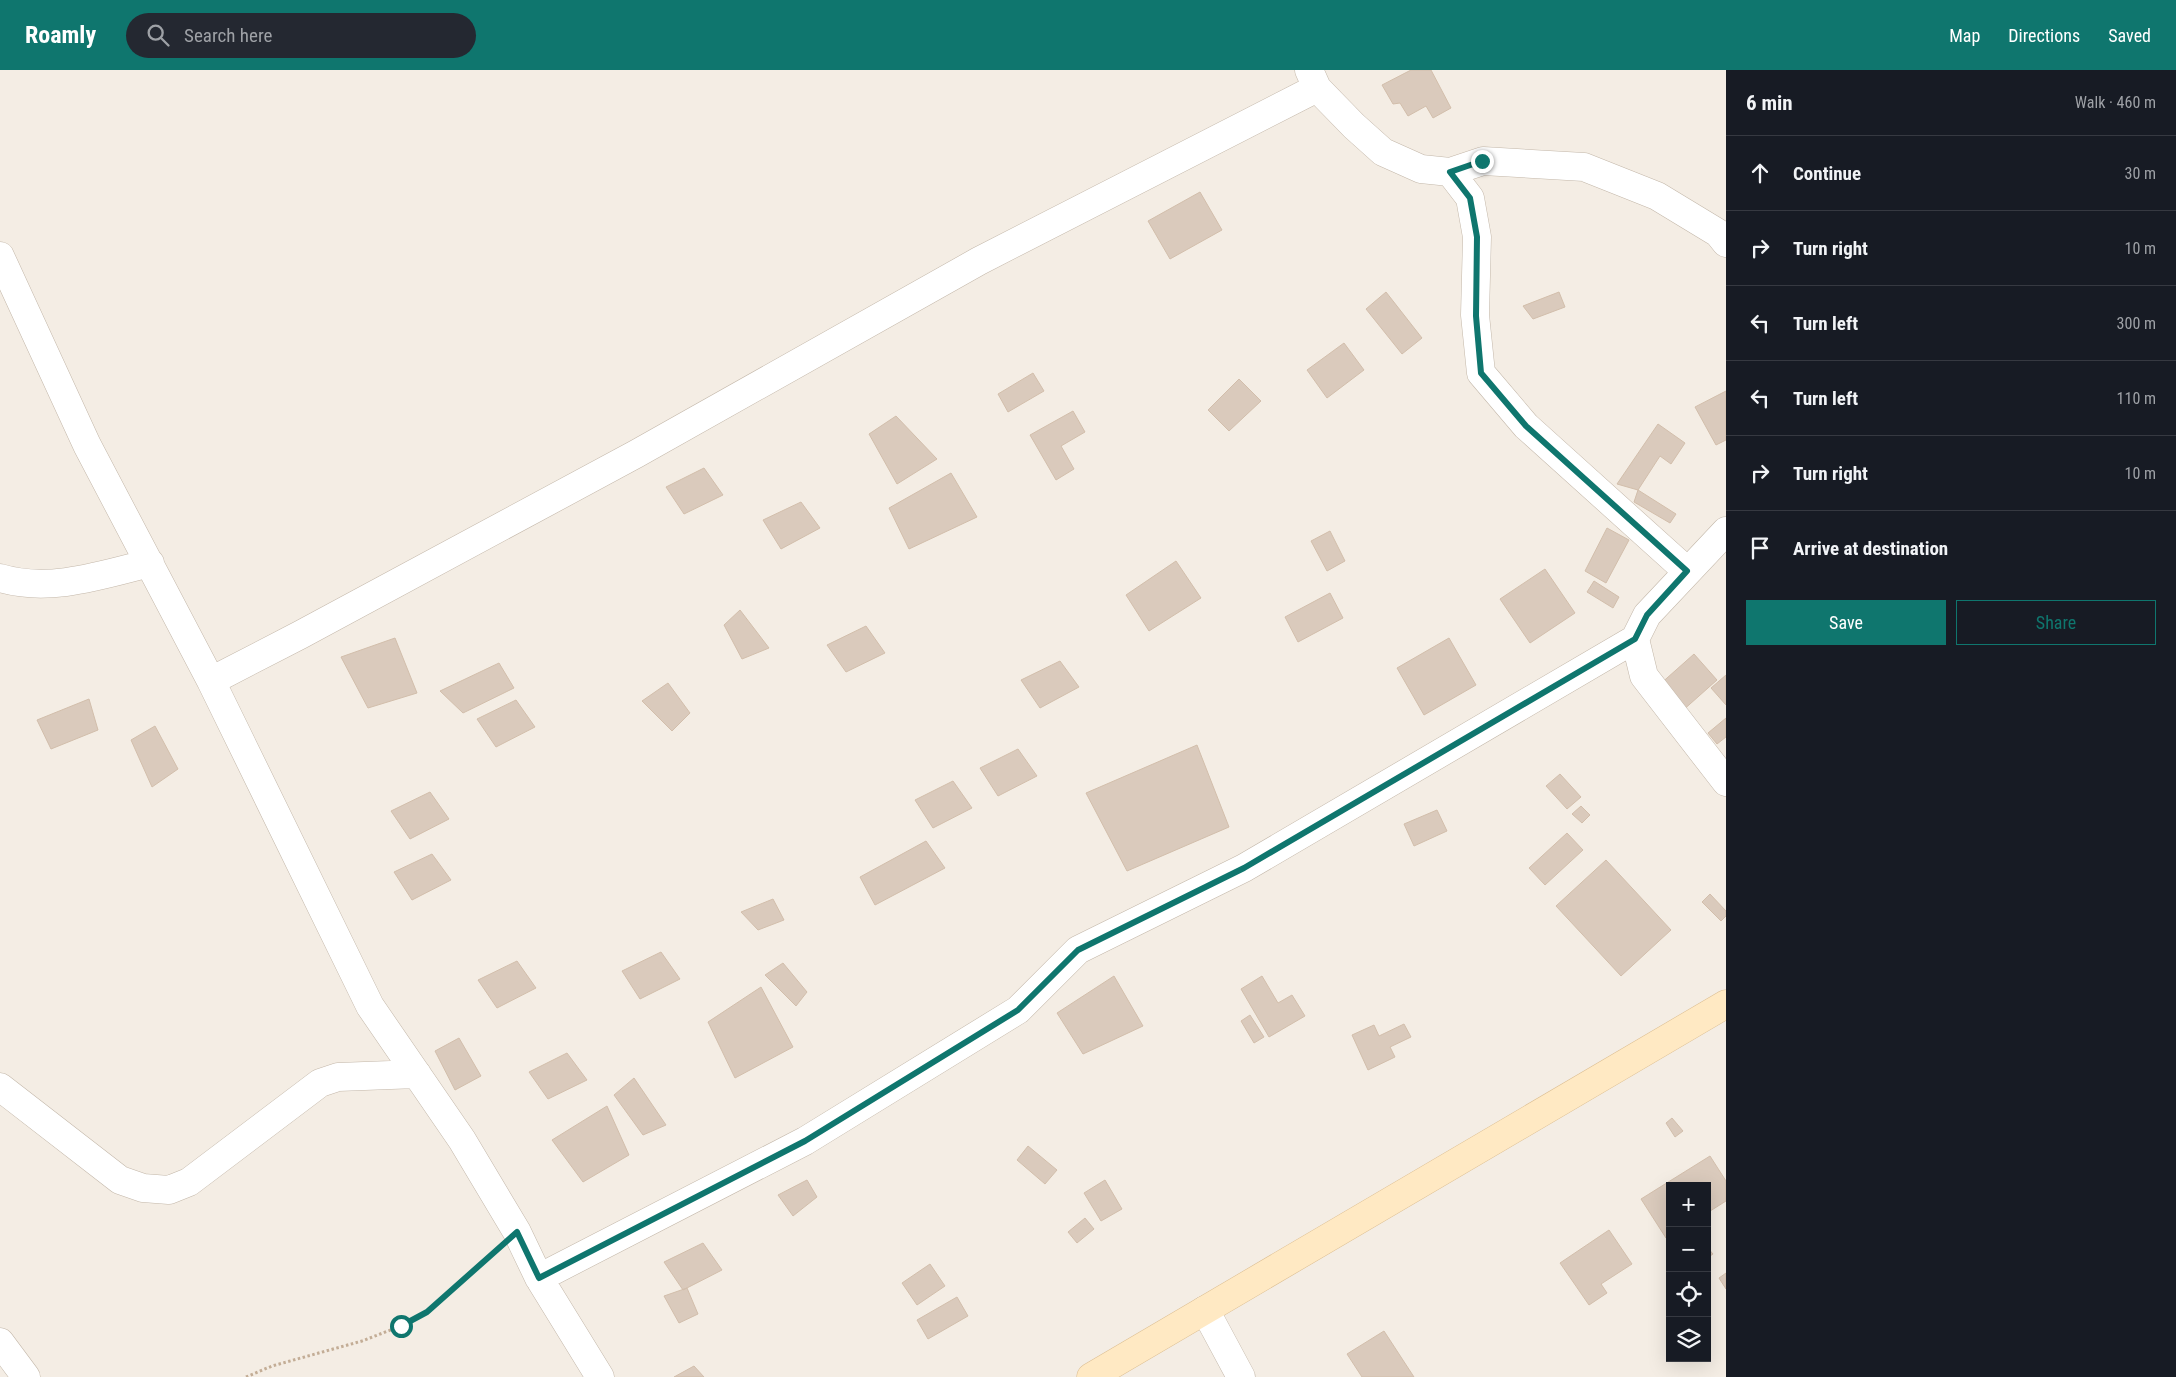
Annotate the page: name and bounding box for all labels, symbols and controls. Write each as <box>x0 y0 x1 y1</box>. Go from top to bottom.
search box <box>126 13 476 58</box>
text: Roamly <box>25 21 96 49</box>
icon: search <box>144 21 172 49</box>
text: Search here <box>184 24 272 47</box>
text: Map <box>1949 25 1980 46</box>
text: Directions <box>2008 25 2080 46</box>
text: Saved <box>2108 25 2151 46</box>
text: 6 min <box>1746 91 1793 115</box>
text: Walk · 460 m <box>2075 93 2156 112</box>
route end <box>1471 150 1494 173</box>
icon: ahead <box>1746 159 1774 187</box>
text: Continue <box>1793 162 1861 185</box>
text: 30 m <box>2124 164 2156 183</box>
icon: right <box>1746 234 1774 262</box>
text: Turn right <box>1793 237 1868 260</box>
text: 10 m <box>2124 239 2156 258</box>
icon: left <box>1746 309 1774 337</box>
text: Turn left <box>1793 312 1858 335</box>
text: 300 m <box>2117 314 2156 333</box>
icon: left <box>1746 384 1774 412</box>
text: Turn left <box>1793 387 1858 410</box>
text: 110 m <box>2117 389 2156 408</box>
icon: right <box>1746 459 1774 487</box>
text: Turn right <box>1793 462 1868 485</box>
text: 10 m <box>2124 464 2156 483</box>
icon: arrive <box>1746 534 1774 562</box>
text: Arrive at destination <box>1793 537 1948 560</box>
button: Save <box>1746 600 1946 645</box>
button: Share <box>1956 600 2156 645</box>
map controls <box>1666 1182 1711 1362</box>
button: + <box>1666 1182 1711 1227</box>
button: − <box>1666 1227 1711 1272</box>
button: locate <box>1666 1272 1711 1317</box>
route start <box>390 1315 413 1338</box>
button: layers <box>1666 1317 1711 1362</box>

